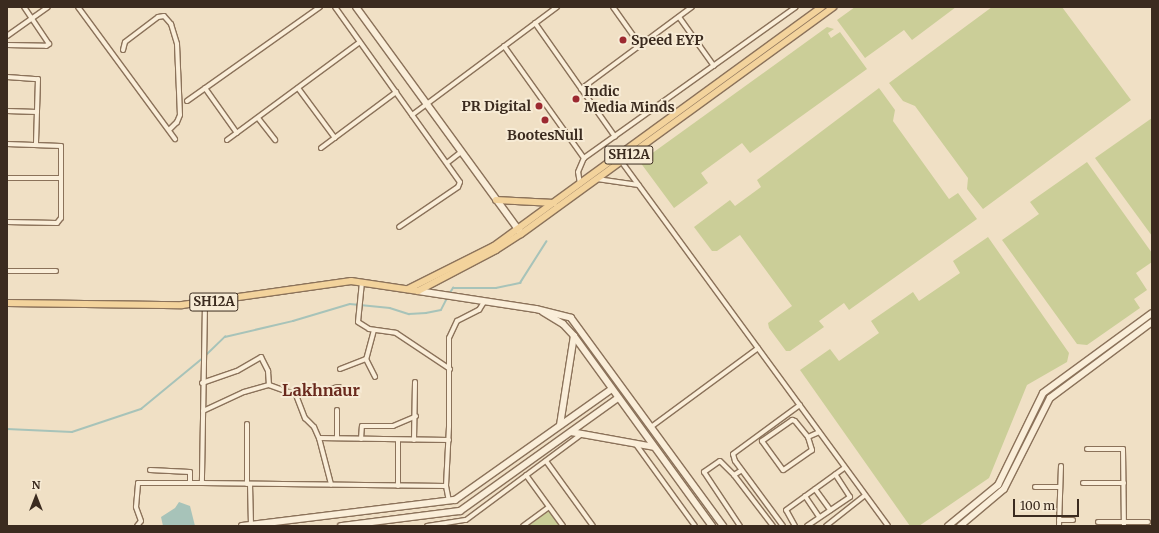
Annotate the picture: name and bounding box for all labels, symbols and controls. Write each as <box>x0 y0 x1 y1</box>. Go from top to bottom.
place label: Speed EYP <box>631 32 703 48</box>
marker: Speed EYP <box>618 35 628 45</box>
place label: Indic Media Minds <box>584 83 675 116</box>
marker: Indic Media Minds <box>571 94 581 104</box>
place label: PR Digital <box>462 98 531 114</box>
marker: PR Digital <box>534 101 544 111</box>
marker: BootesNull <box>540 115 550 125</box>
place label: BootesNull <box>507 127 583 143</box>
road number: SH12A <box>604 144 654 166</box>
road number: SH12A <box>189 291 239 313</box>
district label: Lakhnaur <box>282 380 360 400</box>
north arrow <box>16 477 56 517</box>
text: N <box>32 478 40 492</box>
scale bar <box>1015 491 1081 517</box>
text: 100 m <box>1020 498 1055 513</box>

